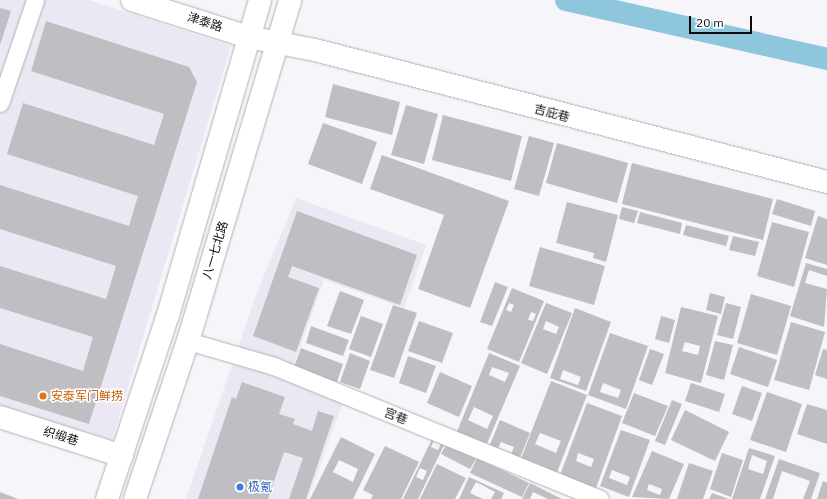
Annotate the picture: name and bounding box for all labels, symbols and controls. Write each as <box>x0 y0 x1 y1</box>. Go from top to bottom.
scale bar <box>691 8 754 34</box>
street label: 津泰路 <box>186 10 224 34</box>
text: 20 m <box>696 15 724 30</box>
street label: 吉庇巷 <box>533 101 571 125</box>
street label: 八一七北路 <box>199 219 231 281</box>
place label: 安泰军门鲜捞 <box>51 389 123 403</box>
marker: 安泰军门鲜捞 <box>38 391 48 401</box>
street label: 宫巷 <box>382 405 410 427</box>
street label: 织缎巷 <box>42 424 80 448</box>
place label: 极氪 <box>248 480 272 494</box>
marker: 极氪 <box>235 482 245 492</box>

